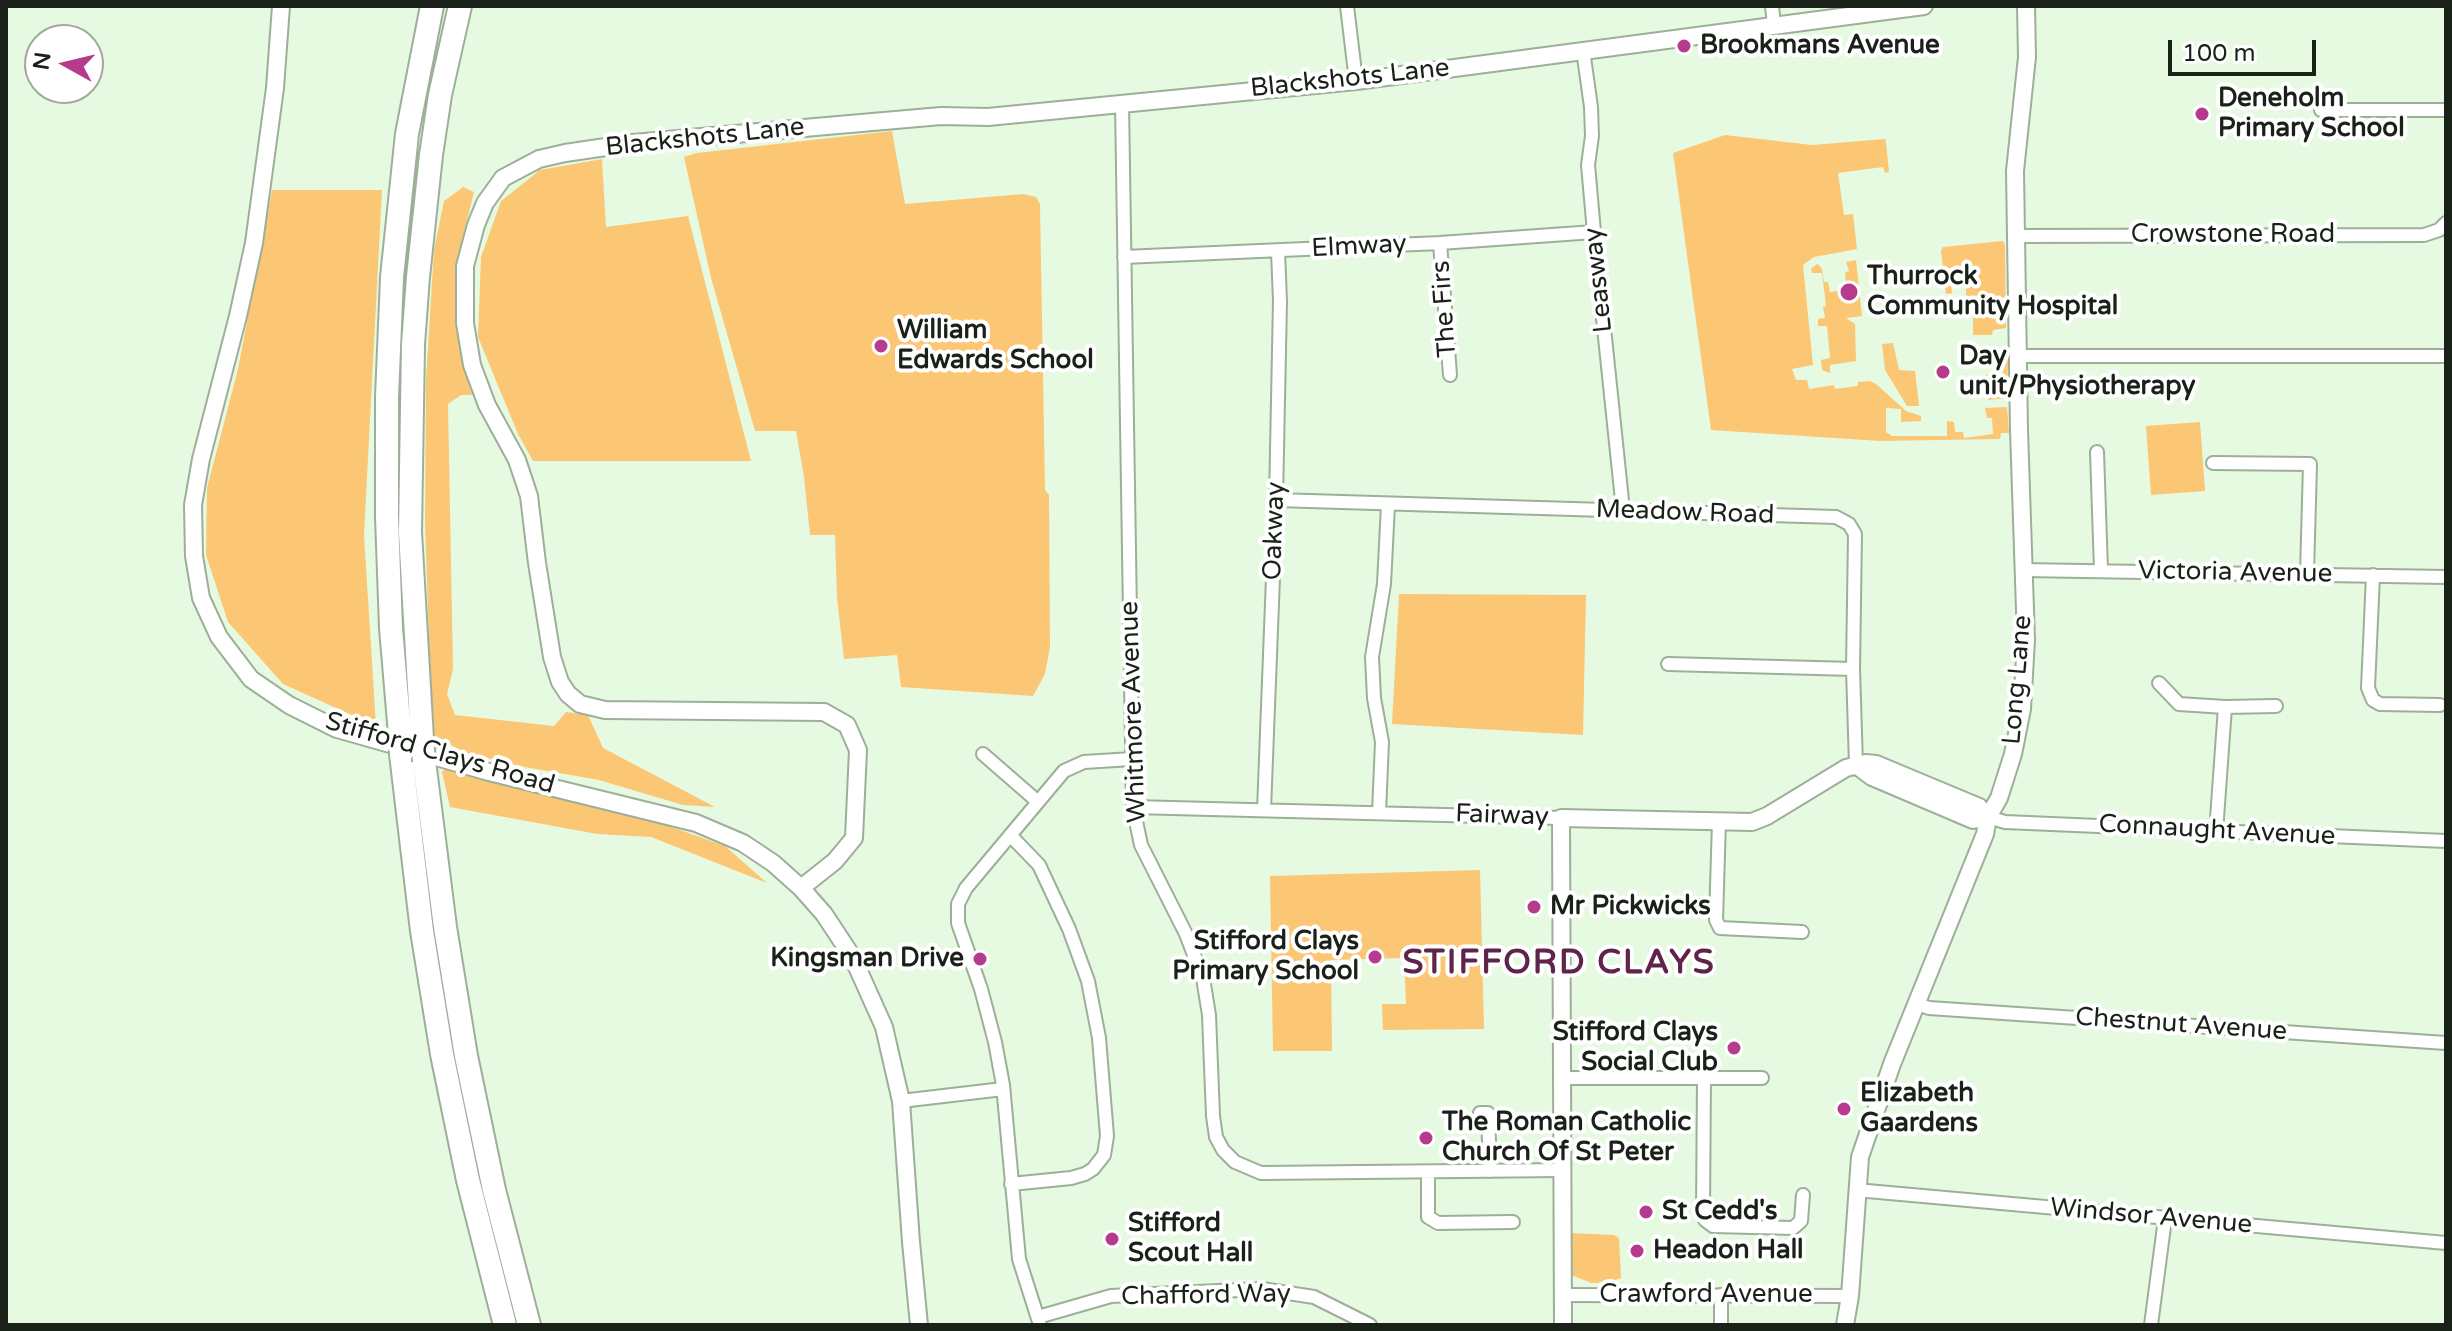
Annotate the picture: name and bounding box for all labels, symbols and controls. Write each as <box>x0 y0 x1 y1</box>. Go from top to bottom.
north arrow <box>24 24 104 104</box>
scale bar <box>2172 24 2320 74</box>
place label: Brookmans Avenue <box>1700 30 1940 62</box>
marker: Brookmans Avenue <box>1675 37 1693 55</box>
text: 100 m <box>2182 39 2256 68</box>
text: N <box>28 50 56 72</box>
street label: Blackshots Lane <box>1249 53 1451 105</box>
place label: Deneholm Primary School <box>2218 83 2405 144</box>
marker: Deneholm Primary School <box>2193 105 2211 123</box>
street label: Blackshots Lane <box>604 112 806 164</box>
street label: Crowstone Road <box>2131 219 2335 251</box>
street label: Leasway <box>1578 226 1620 334</box>
street label: Elmway <box>1311 229 1407 265</box>
street label: The Firs <box>1426 259 1464 359</box>
place label: Thurrock Community Hospital <box>1867 261 2118 322</box>
marker: Thurrock Community Hospital <box>1838 281 1860 303</box>
place label: William Edwards School <box>897 315 1094 376</box>
marker: William Edwards School <box>872 337 890 355</box>
place label: Day unit/Physiotherapy <box>1959 341 2195 402</box>
marker: Day unit/Physiotherapy <box>1934 363 1952 381</box>
street label: Oakway <box>1258 481 1292 581</box>
street label: Meadow Road <box>1595 494 1775 532</box>
street label: Victoria Avenue <box>2137 556 2333 590</box>
street label: Whitmore Avenue <box>1115 600 1153 824</box>
street label: Long Lane <box>1997 614 2039 746</box>
street label: Stifford Clays Road <box>322 706 558 802</box>
street label: Fairway <box>1455 799 1549 833</box>
street label: Connaught Avenue <box>2098 809 2336 853</box>
place label: Mr Pickwicks <box>1550 891 1711 923</box>
marker: Mr Pickwicks <box>1525 898 1543 916</box>
place label: Stifford Clays Primary School <box>1172 926 1359 988</box>
place label: Kingsman Drive <box>770 943 964 975</box>
district label: STIFFORD CLAYS <box>1402 944 1716 984</box>
marker: Stifford Clays Primary School <box>1366 948 1384 966</box>
marker: Kingsman Drive <box>971 950 989 968</box>
street label: Chestnut Avenue <box>2074 1002 2288 1048</box>
place label: Stifford Clays Social Club <box>1553 1017 1718 1078</box>
marker: Stifford Clays Social Club <box>1725 1039 1743 1057</box>
place label: Elizabeth Gaardens <box>1860 1078 1978 1140</box>
marker: Elizabeth Gaardens <box>1835 1100 1853 1118</box>
place label: The Roman Catholic Church Of St Peter <box>1442 1107 1691 1168</box>
marker: The Roman Catholic Church Of St Peter <box>1417 1129 1435 1147</box>
street label: Windsor Avenue <box>2049 1193 2253 1241</box>
place label: St Cedd's <box>1662 1196 1778 1228</box>
marker: St Cedd's <box>1637 1203 1655 1221</box>
place label: Stifford Scout Hall <box>1128 1208 1253 1270</box>
marker: Stifford Scout Hall <box>1103 1230 1121 1248</box>
place label: Headon Hall <box>1653 1235 1804 1267</box>
marker: Headon Hall <box>1628 1242 1646 1260</box>
street label: Chafford Way <box>1121 1279 1291 1313</box>
street label: Crawford Avenue <box>1599 1279 1813 1311</box>

